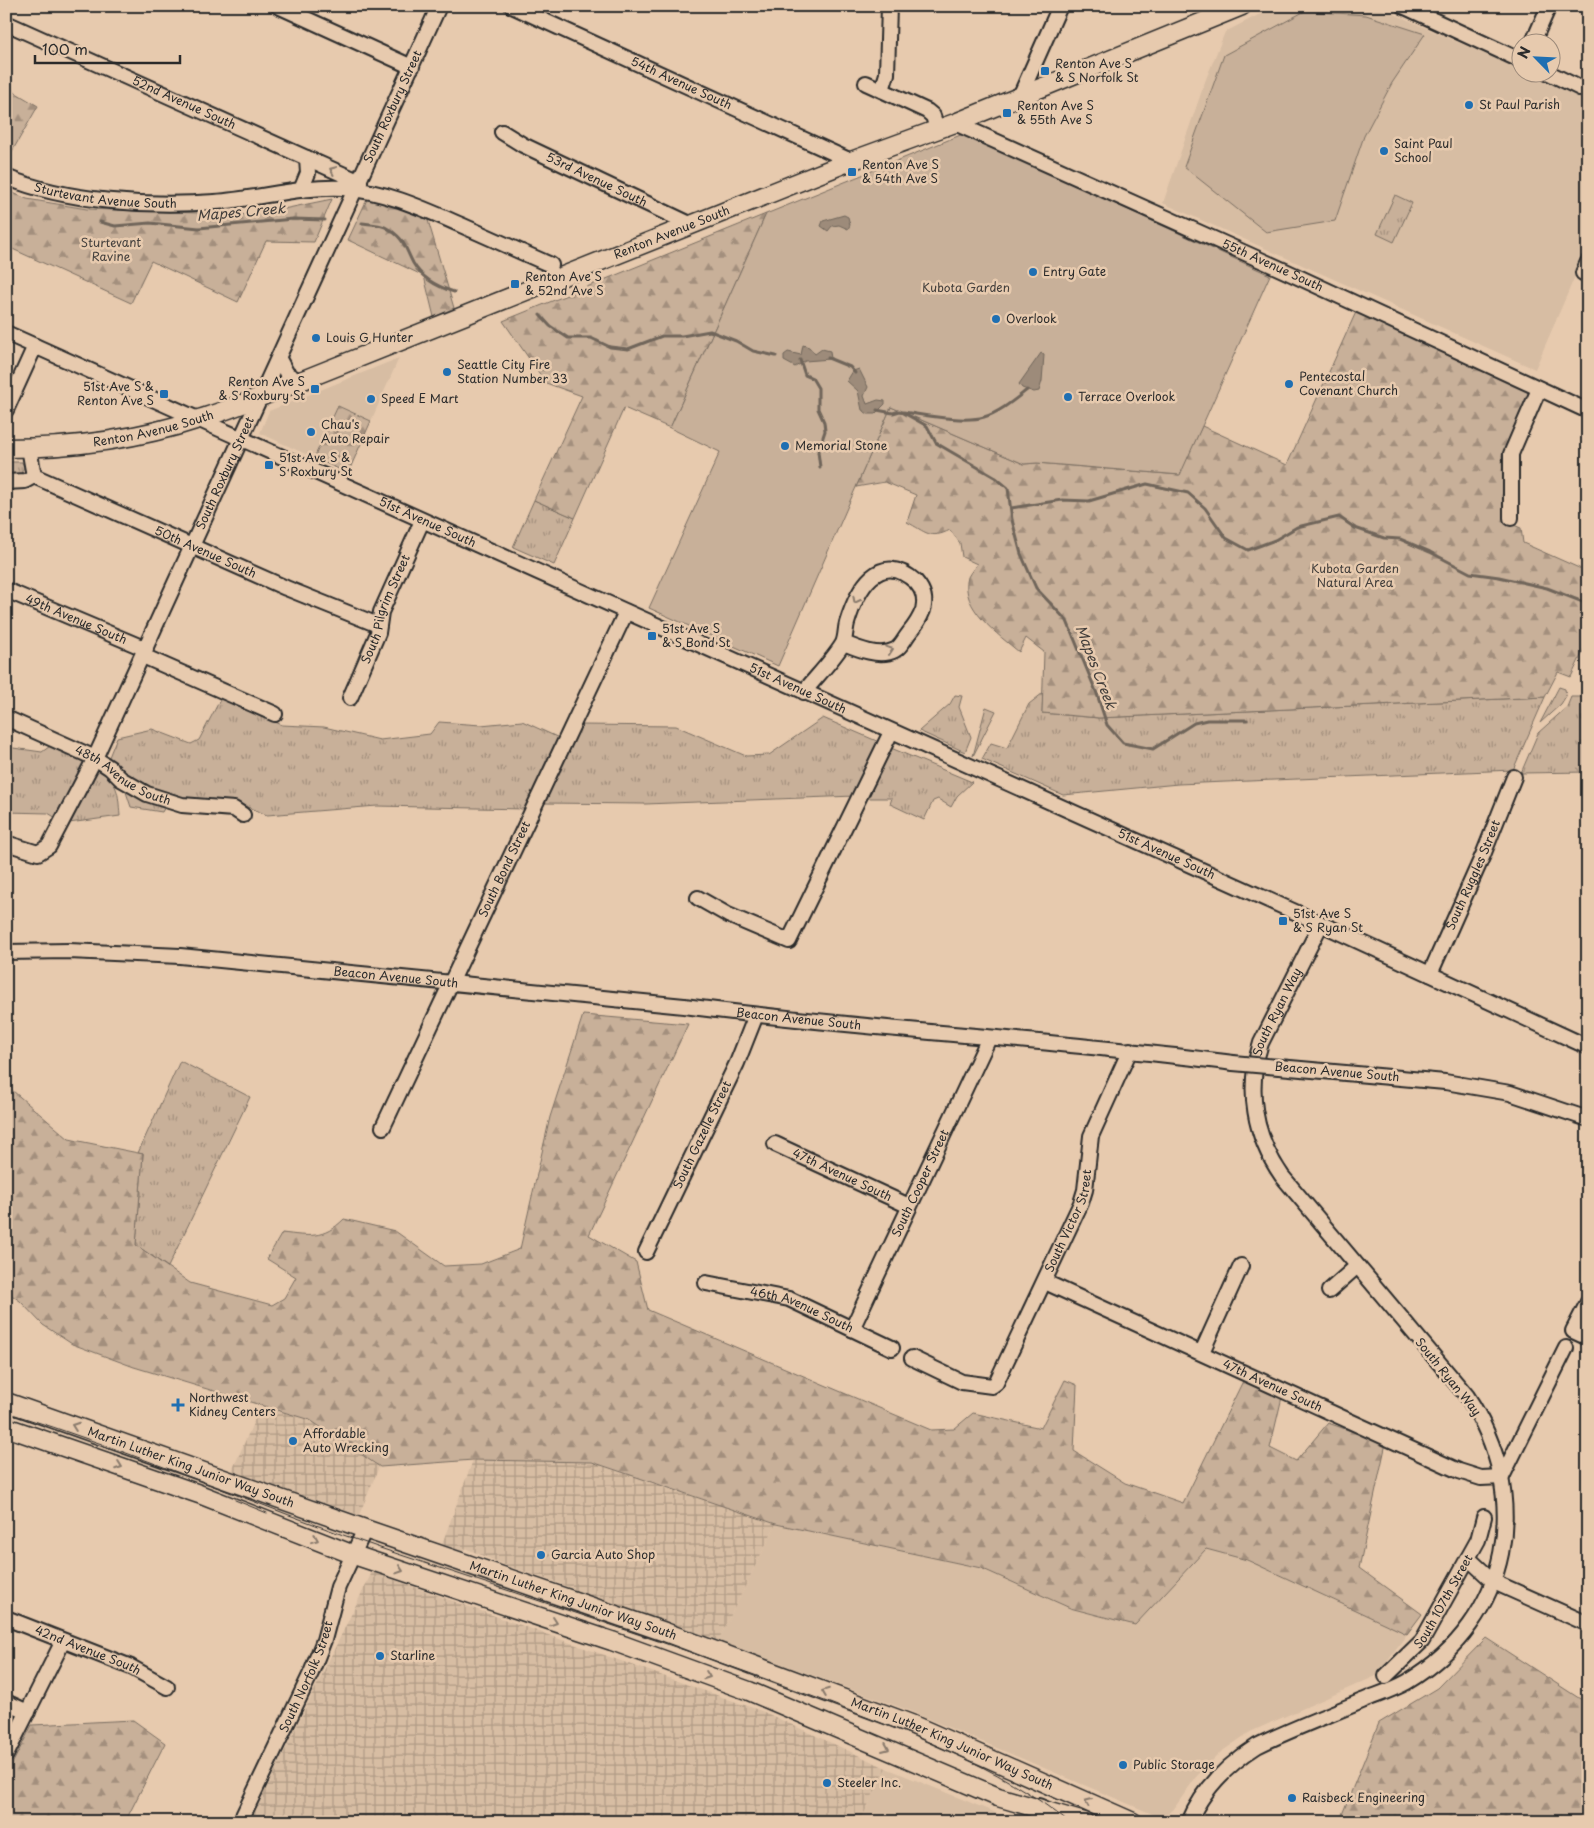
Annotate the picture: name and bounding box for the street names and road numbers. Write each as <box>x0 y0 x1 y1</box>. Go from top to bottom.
street label: South Roxbury Street <box>358 47 426 166</box>
street label: 54th Avenue South <box>628 51 735 113</box>
street label: 52nd Avenue South <box>130 71 239 133</box>
street label: 53rd Avenue South <box>543 147 650 211</box>
street label: Sturtevant Avenue South <box>32 177 177 212</box>
street label: Renton Avenue South <box>610 200 732 263</box>
street label: 55th Avenue South <box>1219 234 1326 295</box>
street label: Renton Avenue South <box>92 405 216 450</box>
street label: South Roxbury Street <box>191 413 258 532</box>
street label: 51st Avenue South <box>376 492 479 551</box>
street label: 50th Avenue South <box>152 521 260 582</box>
street label: South Pilgrim Street <box>356 551 414 666</box>
street label: 49th Avenue South <box>23 589 130 648</box>
street label: 51st Avenue South <box>747 658 850 717</box>
street label: 48th Avenue South <box>72 740 173 809</box>
street label: South Ruggles Street <box>1441 817 1504 933</box>
street label: South Bond Street <box>473 818 534 920</box>
street label: 51st Avenue South <box>1115 824 1218 883</box>
street label: Beacon Avenue South <box>333 961 459 992</box>
street label: South Ryan Way <box>1248 964 1306 1058</box>
street label: Beacon Avenue South <box>735 1003 862 1034</box>
street label: Beacon Avenue South <box>1274 1057 1400 1085</box>
street label: South Gazelle Street <box>668 1077 735 1191</box>
street label: South Cooper Street <box>887 1126 953 1240</box>
street label: 47th Avenue South <box>790 1143 895 1205</box>
street label: South Victor Street <box>1040 1168 1095 1275</box>
street label: 46th Avenue South <box>749 1282 857 1336</box>
street label: South Ryan Way <box>1412 1333 1486 1419</box>
street label: 47th Avenue South <box>1220 1354 1326 1416</box>
street label: Martin Luther King Junior Way South <box>85 1422 297 1511</box>
street label: South 107th Street <box>1409 1550 1477 1652</box>
street label: Martin Luther King Junior Way South <box>468 1556 680 1644</box>
street label: South Norfolk Street <box>274 1619 337 1735</box>
street label: 42nd Avenue South <box>33 1620 145 1679</box>
street label: Martin Luther King Junior Way South <box>849 1692 1056 1794</box>

